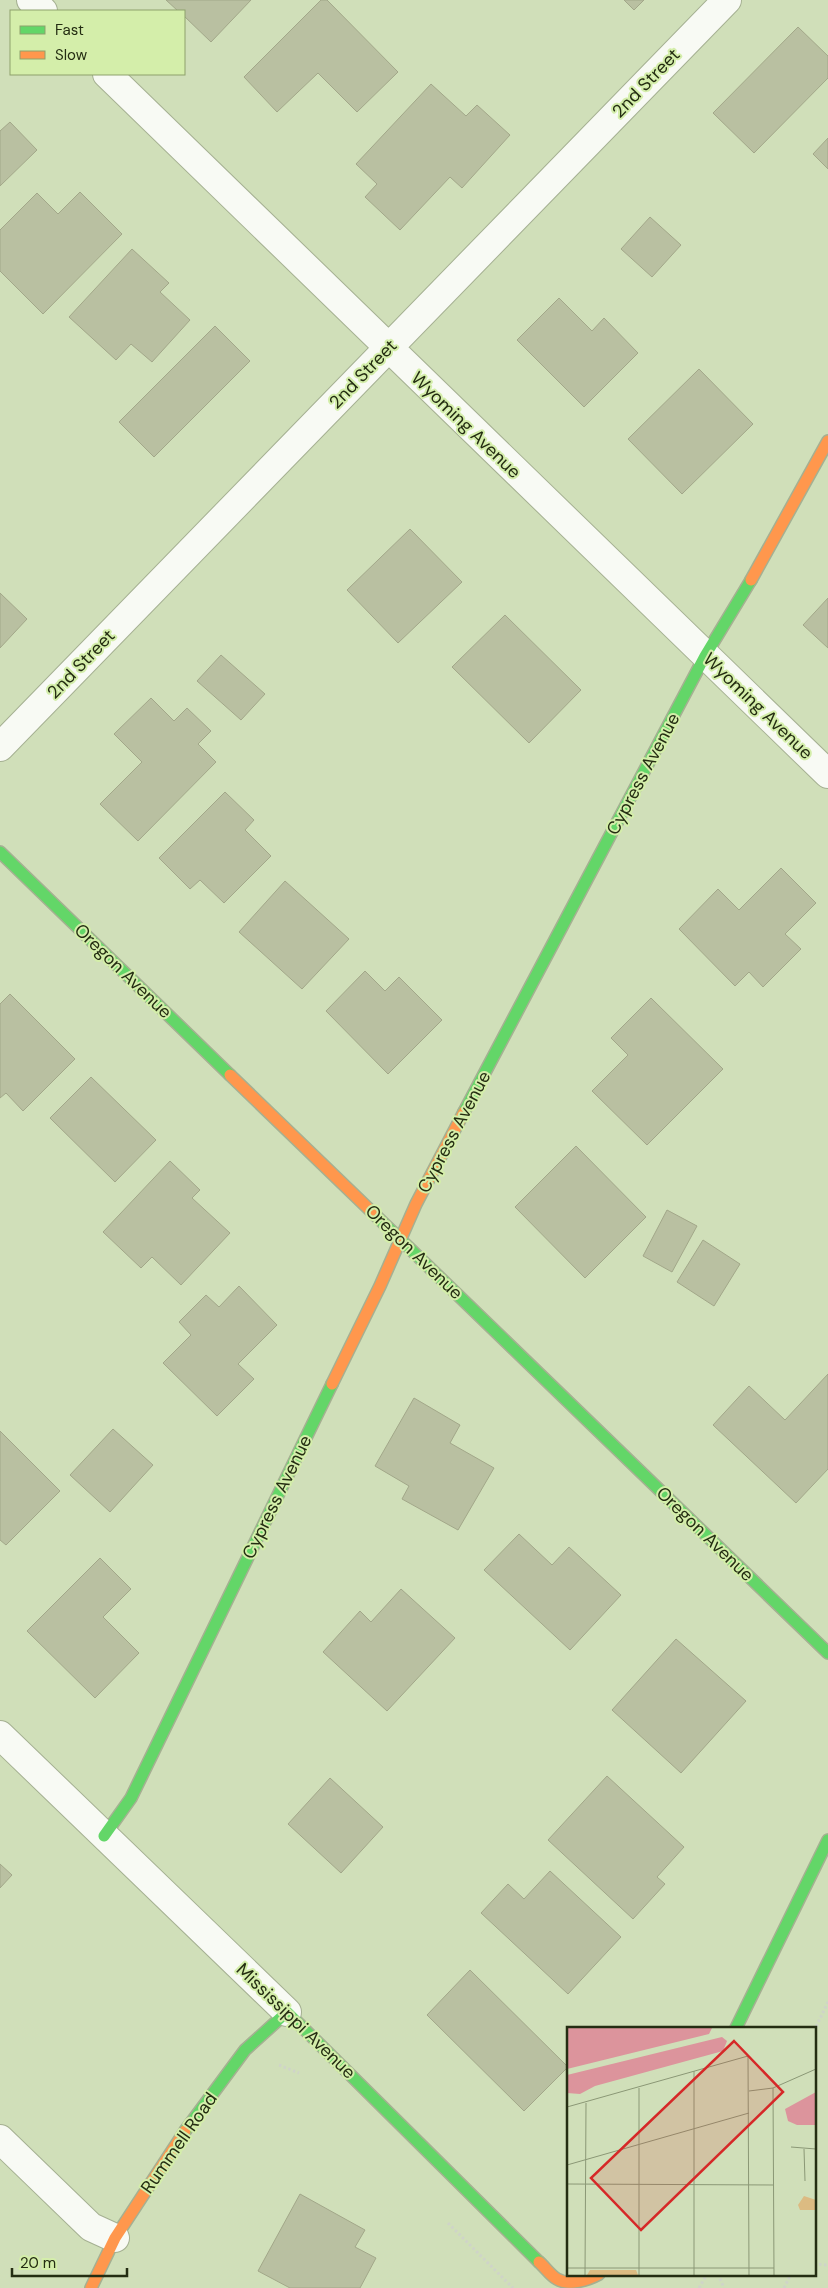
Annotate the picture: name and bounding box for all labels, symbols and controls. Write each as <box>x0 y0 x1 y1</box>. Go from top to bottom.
legend <box>10 10 185 75</box>
text: Fast <box>55 20 84 40</box>
street label: 2nd Street <box>607 43 685 123</box>
text: Slow <box>55 45 88 65</box>
street label: 2nd Street <box>324 334 402 414</box>
street label: Wyoming Avenue <box>406 366 526 484</box>
street label: 2nd Street <box>42 624 120 704</box>
street label: Wyoming Avenue <box>698 647 818 765</box>
street label: Cypress Avenue <box>601 709 685 839</box>
street label: Oregon Avenue <box>69 918 177 1024</box>
street label: Cypress Avenue <box>412 1067 496 1197</box>
street label: Oregon Avenue <box>360 1199 468 1305</box>
street label: Cypress Avenue <box>237 1431 317 1563</box>
street label: Oregon Avenue <box>651 1481 759 1587</box>
street label: Mississippi Avenue <box>231 1958 361 2084</box>
inset map <box>567 2027 816 2276</box>
street label: Rummell Road <box>135 2088 223 2198</box>
scale bar <box>12 2246 128 2278</box>
text: 20 m <box>20 2253 56 2273</box>

